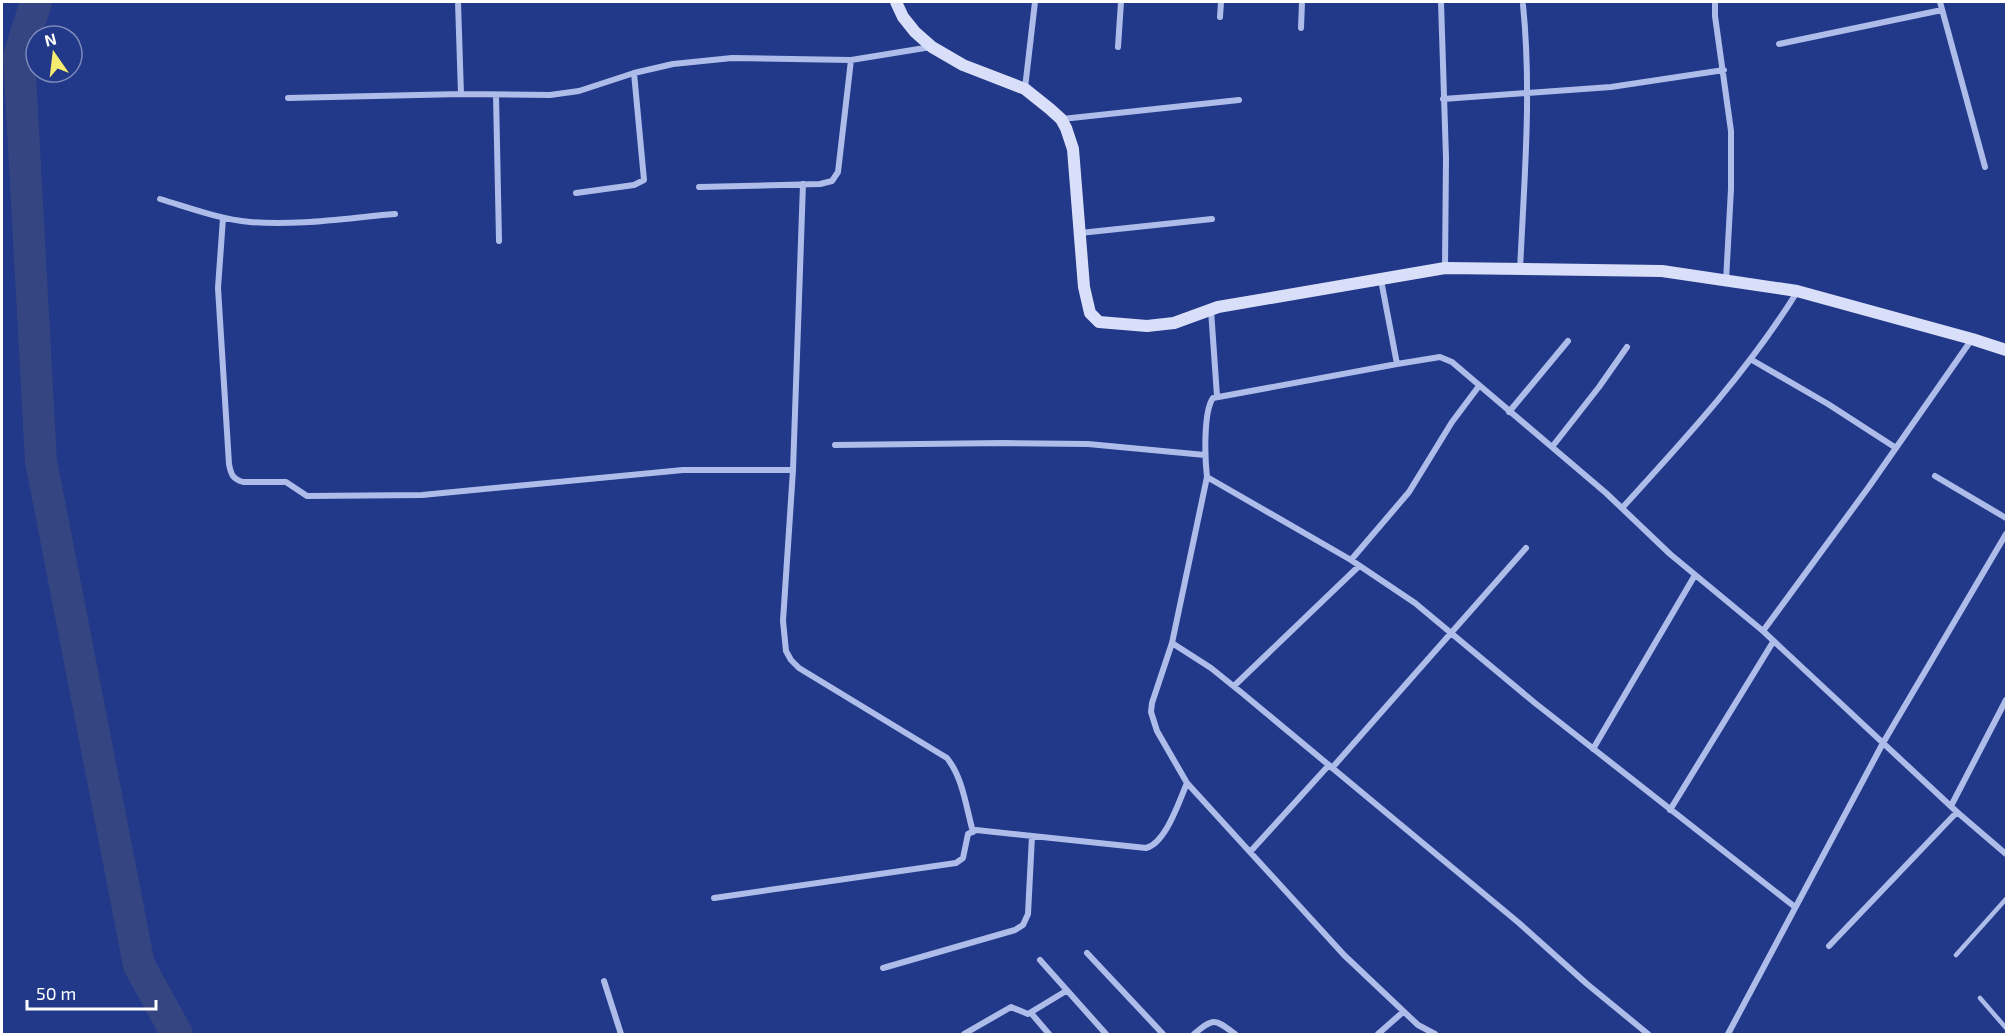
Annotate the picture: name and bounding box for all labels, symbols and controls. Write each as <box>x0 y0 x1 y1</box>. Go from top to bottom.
north arrow <box>24 24 84 84</box>
text: N <box>42 28 58 50</box>
scale bar <box>27 973 156 1011</box>
text: 50 m <box>36 982 76 1004</box>

